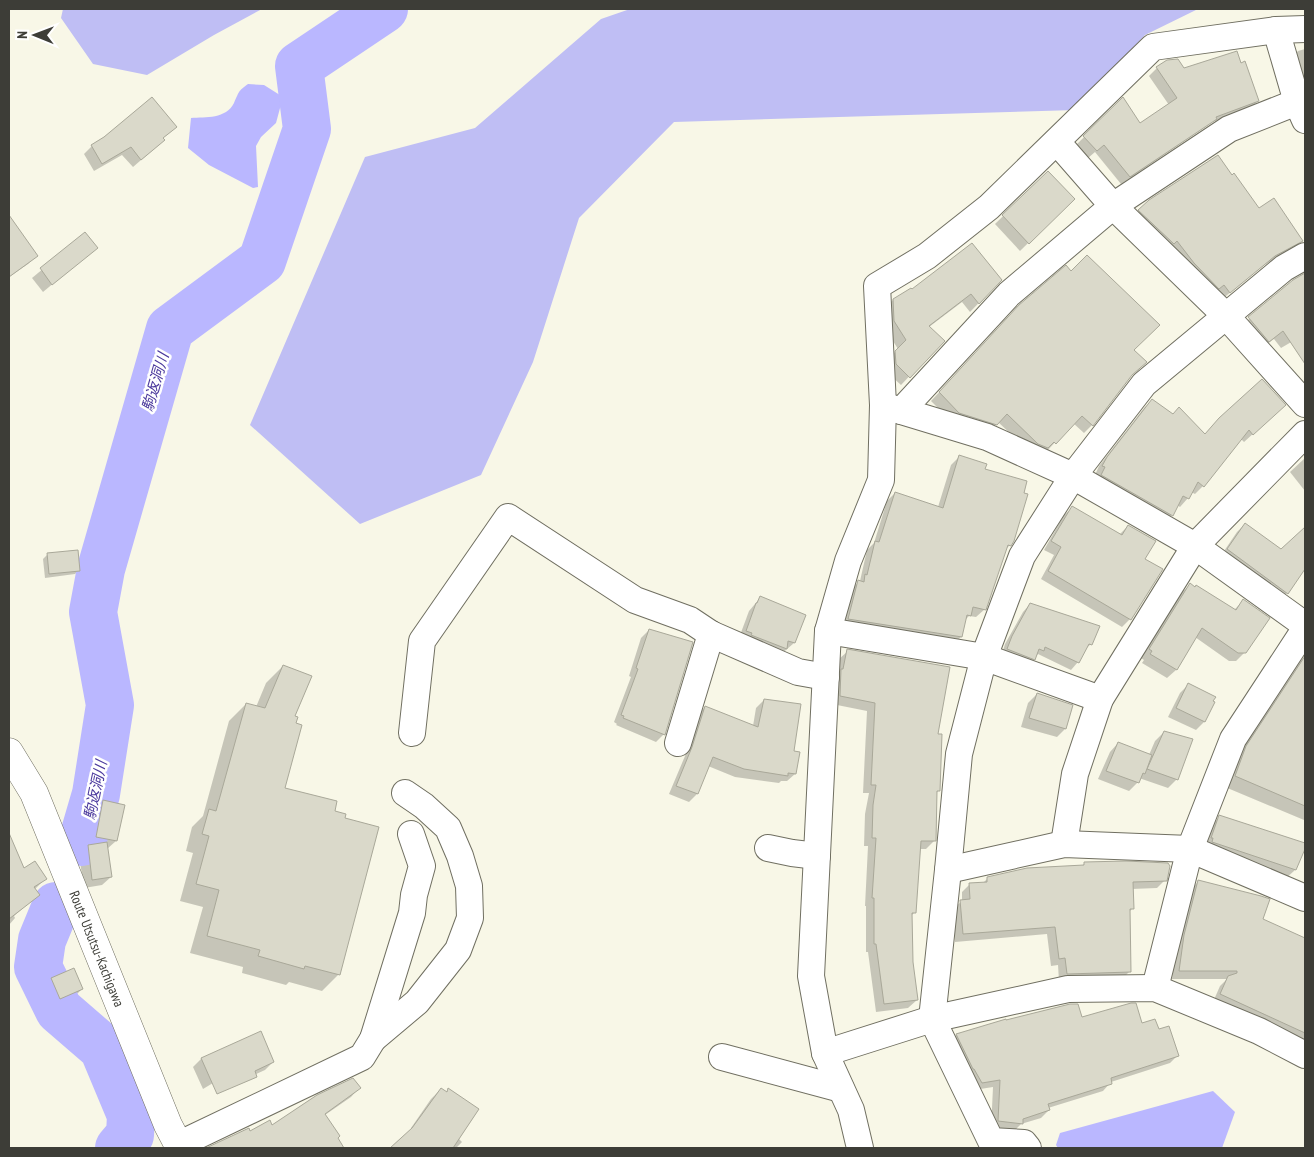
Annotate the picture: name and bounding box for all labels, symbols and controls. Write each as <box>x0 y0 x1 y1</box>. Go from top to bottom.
north arrow <box>10 10 60 60</box>
text: N <box>13 31 31 39</box>
water label: 駒返洞川 <box>138 349 173 413</box>
water label: 駒返洞川 <box>79 757 111 821</box>
street label: Route Utsutsu-Kachigawa <box>65 888 128 1009</box>

